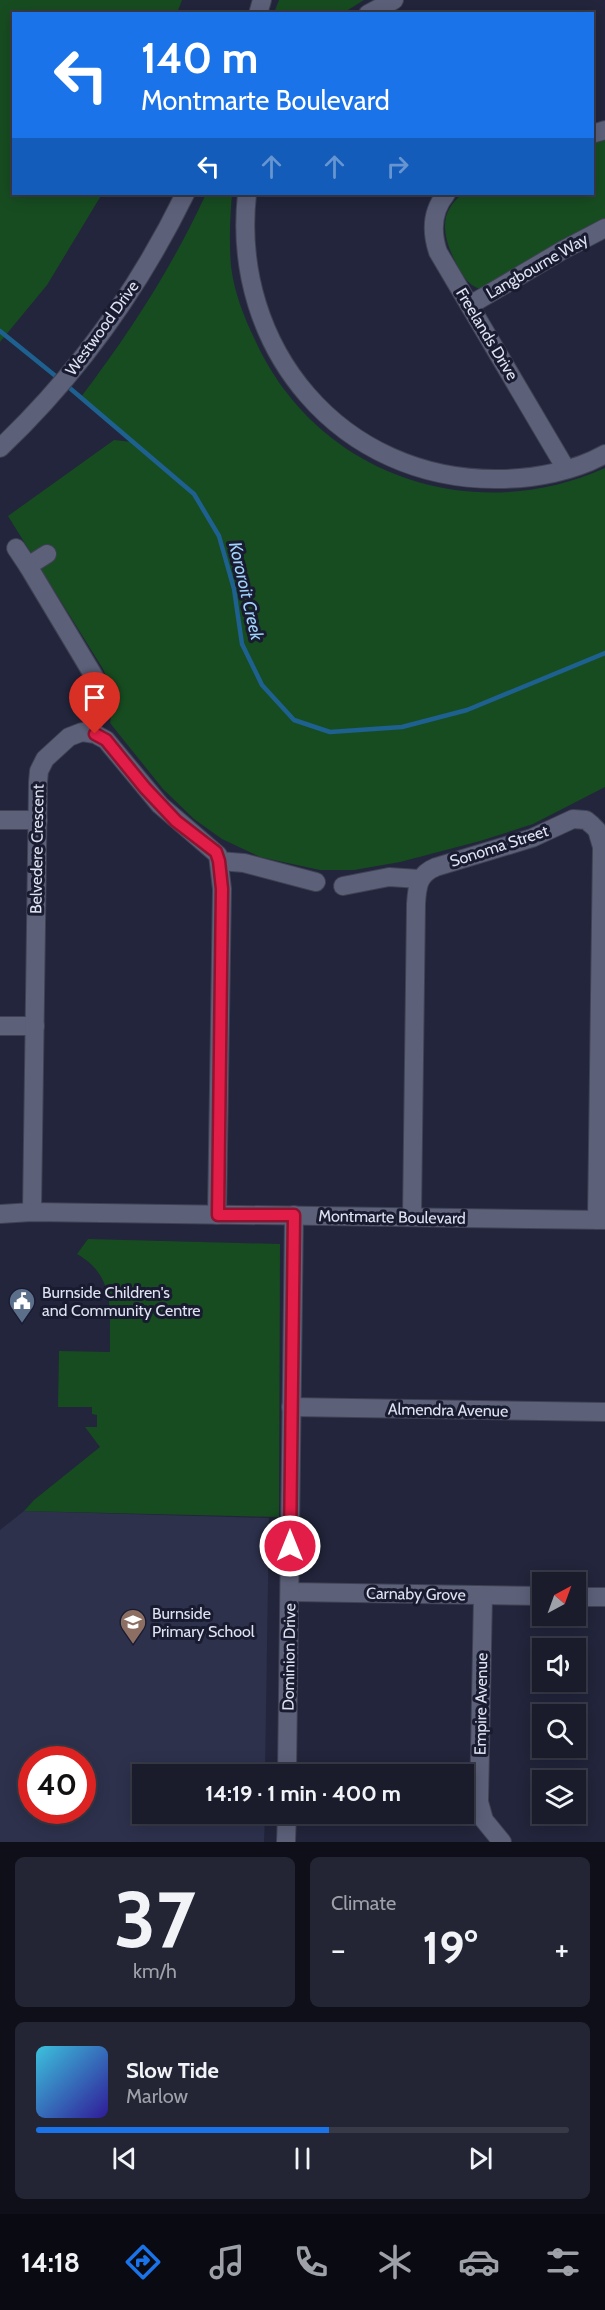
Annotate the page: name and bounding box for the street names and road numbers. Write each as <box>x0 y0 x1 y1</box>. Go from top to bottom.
street label: Langbourne Way <box>483 229 591 303</box>
street label: Westwood Drive <box>61 277 143 379</box>
street label: Freelands Drive <box>452 284 522 384</box>
street label: Belvedere Crescent <box>26 783 48 914</box>
street label: Sonoma Street <box>447 821 551 871</box>
street label: Montmarte Boulevard <box>318 1206 466 1228</box>
street label: Almendra Avenue <box>388 1399 508 1421</box>
street label: Carnaby Grove <box>366 1584 466 1604</box>
street label: Dominion Drive <box>279 1603 299 1711</box>
street label: Empire Avenue <box>471 1653 491 1755</box>

